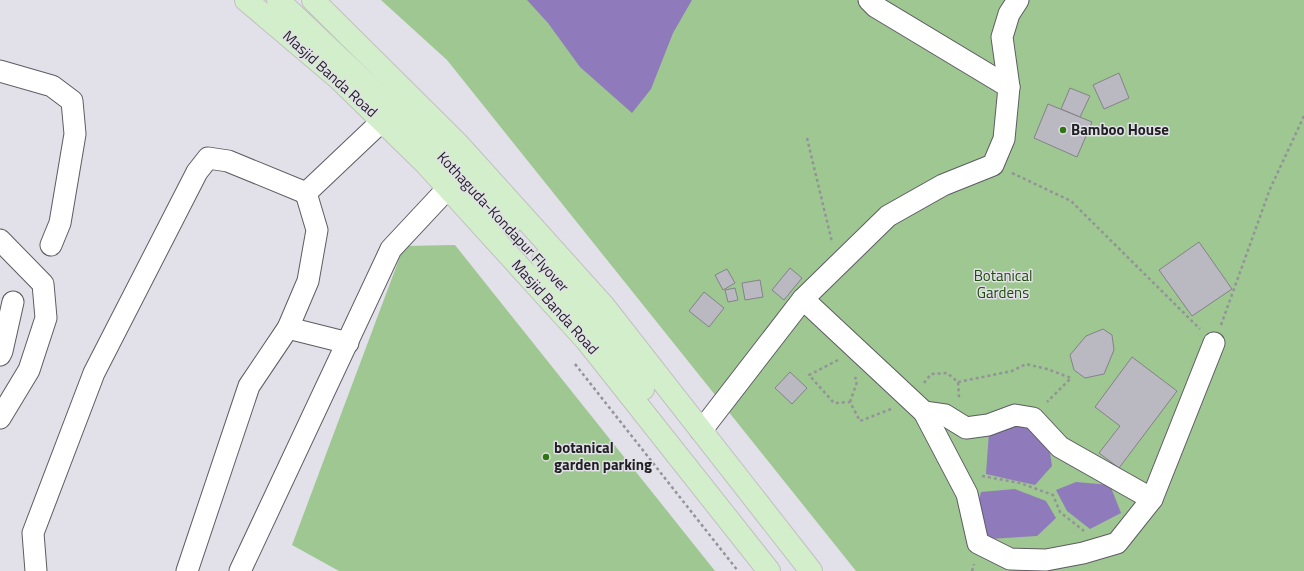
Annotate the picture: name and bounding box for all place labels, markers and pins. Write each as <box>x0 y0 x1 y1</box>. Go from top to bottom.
place label: Bamboo House <box>1071 118 1169 141</box>
marker: Bamboo House <box>1058 125 1068 135</box>
place label: botanical garden parking <box>554 436 652 476</box>
marker: botanical garden parking <box>541 452 551 462</box>

